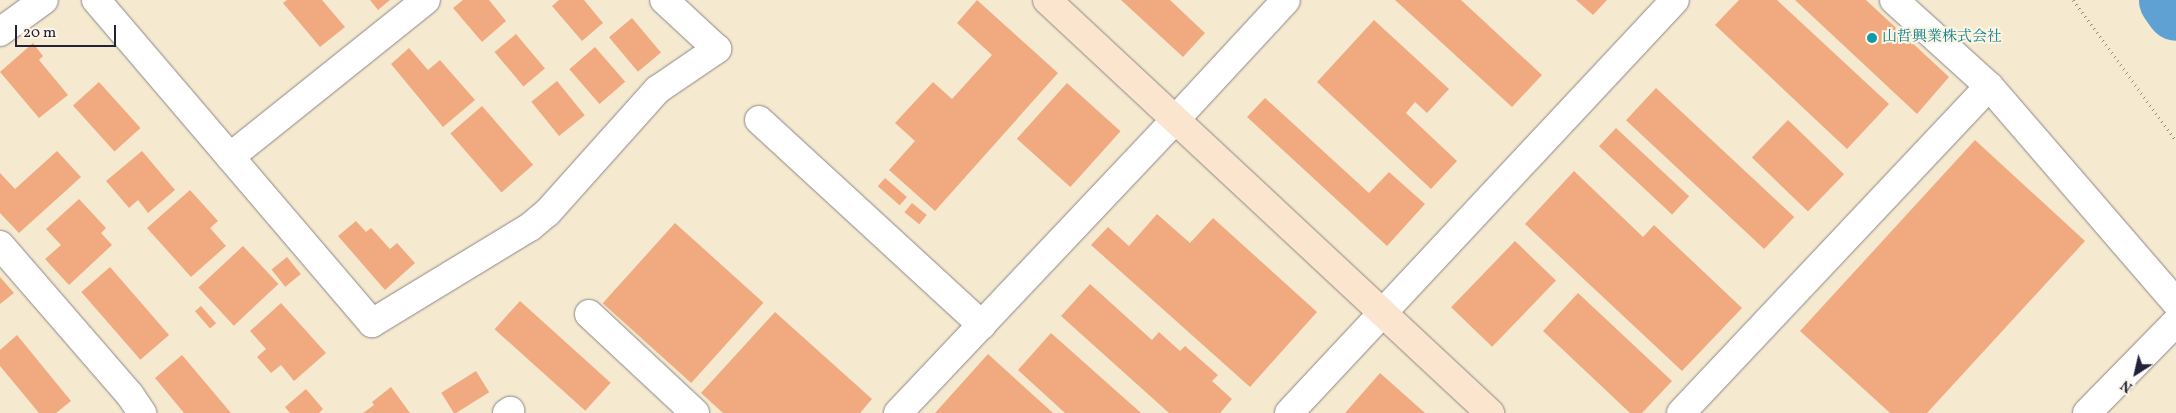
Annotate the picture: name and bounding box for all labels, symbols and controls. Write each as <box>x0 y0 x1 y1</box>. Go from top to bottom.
scale bar <box>18 15 119 47</box>
text: 20 m <box>23 23 56 44</box>
place label: 山哲興業株式会社 <box>1882 29 2002 47</box>
marker: 山哲興業株式会社 <box>1866 32 1878 44</box>
north arrow <box>2111 348 2161 398</box>
text: N <box>2118 375 2137 396</box>

